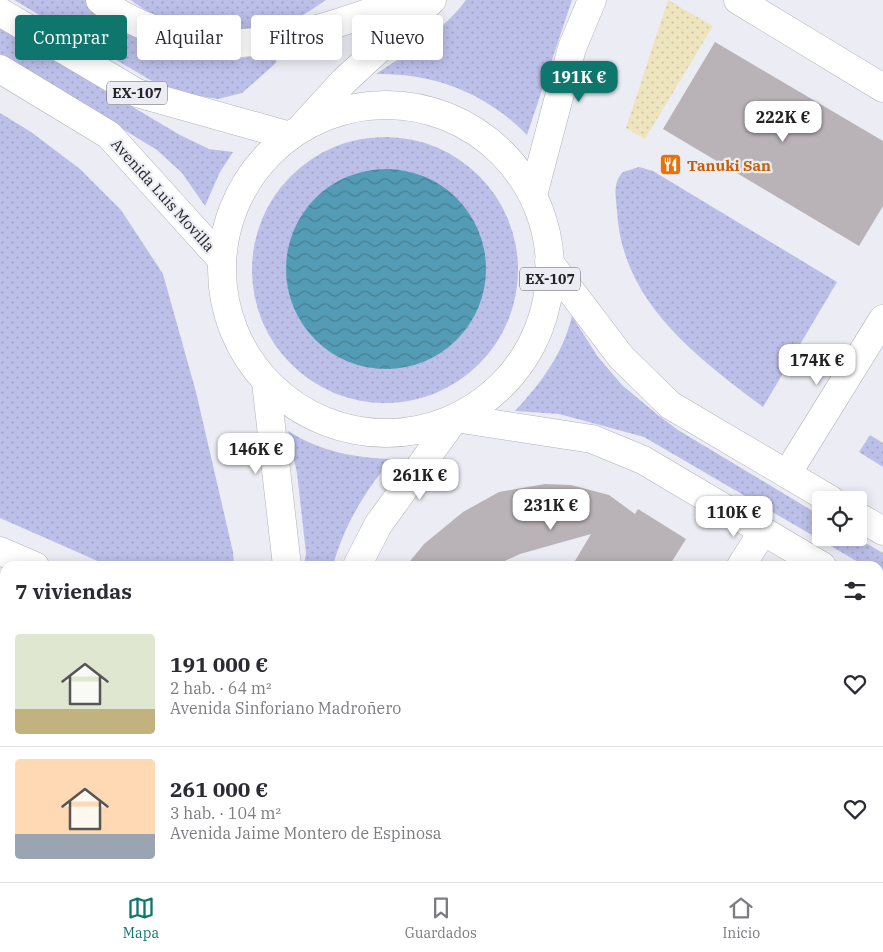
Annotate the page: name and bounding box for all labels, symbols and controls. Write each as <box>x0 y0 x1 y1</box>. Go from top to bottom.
chip: Comprar <box>15 15 127 60</box>
chip: Alquilar <box>137 15 241 60</box>
chip: Filtros <box>251 15 342 60</box>
chip: Nuevo <box>352 15 443 60</box>
pin: 191K € <box>538 61 620 103</box>
text: 191K € <box>552 67 606 87</box>
road number: EX-107 <box>107 82 167 105</box>
pin: 222K € <box>742 100 824 143</box>
text: 222K € <box>756 107 810 127</box>
street label: Avenida Luis Movilla <box>107 134 219 256</box>
restaurant icon: Tanuki San <box>659 153 683 177</box>
place label: Tanuki San <box>687 156 771 175</box>
road number: EX-107 <box>520 268 580 290</box>
pin: 174K € <box>776 344 858 386</box>
text: 174K € <box>790 350 844 370</box>
pin: 146K € <box>215 432 297 475</box>
text: 146K € <box>229 439 283 459</box>
pin: 261K € <box>379 458 461 501</box>
text: 261K € <box>393 465 447 485</box>
pin: 231K € <box>510 488 592 531</box>
map controls <box>812 491 867 546</box>
button: locate <box>812 491 867 546</box>
text: 231K € <box>524 495 578 515</box>
pin: 110K € <box>693 496 775 538</box>
text: 110K € <box>707 502 761 522</box>
text: 7 viviendas <box>15 577 132 605</box>
icon: filters <box>841 577 869 605</box>
text: 191 000 € <box>170 650 268 678</box>
icon: home <box>55 654 115 714</box>
icon: heart <box>841 670 869 698</box>
text: 2 hab. · 64 m² <box>170 678 272 698</box>
text: Avenida Sinforiano Madroñero <box>170 698 401 718</box>
text: 261 000 € <box>170 775 268 803</box>
icon: home <box>55 779 115 839</box>
icon: heart <box>841 795 869 823</box>
text: 3 hab. · 104 m² <box>170 803 281 823</box>
text: Avenida Jaime Montero de Espinosa <box>170 823 442 843</box>
tab: Mapa <box>123 894 159 942</box>
tab: Guardados <box>405 894 477 942</box>
tab: Inicio <box>722 894 760 942</box>

